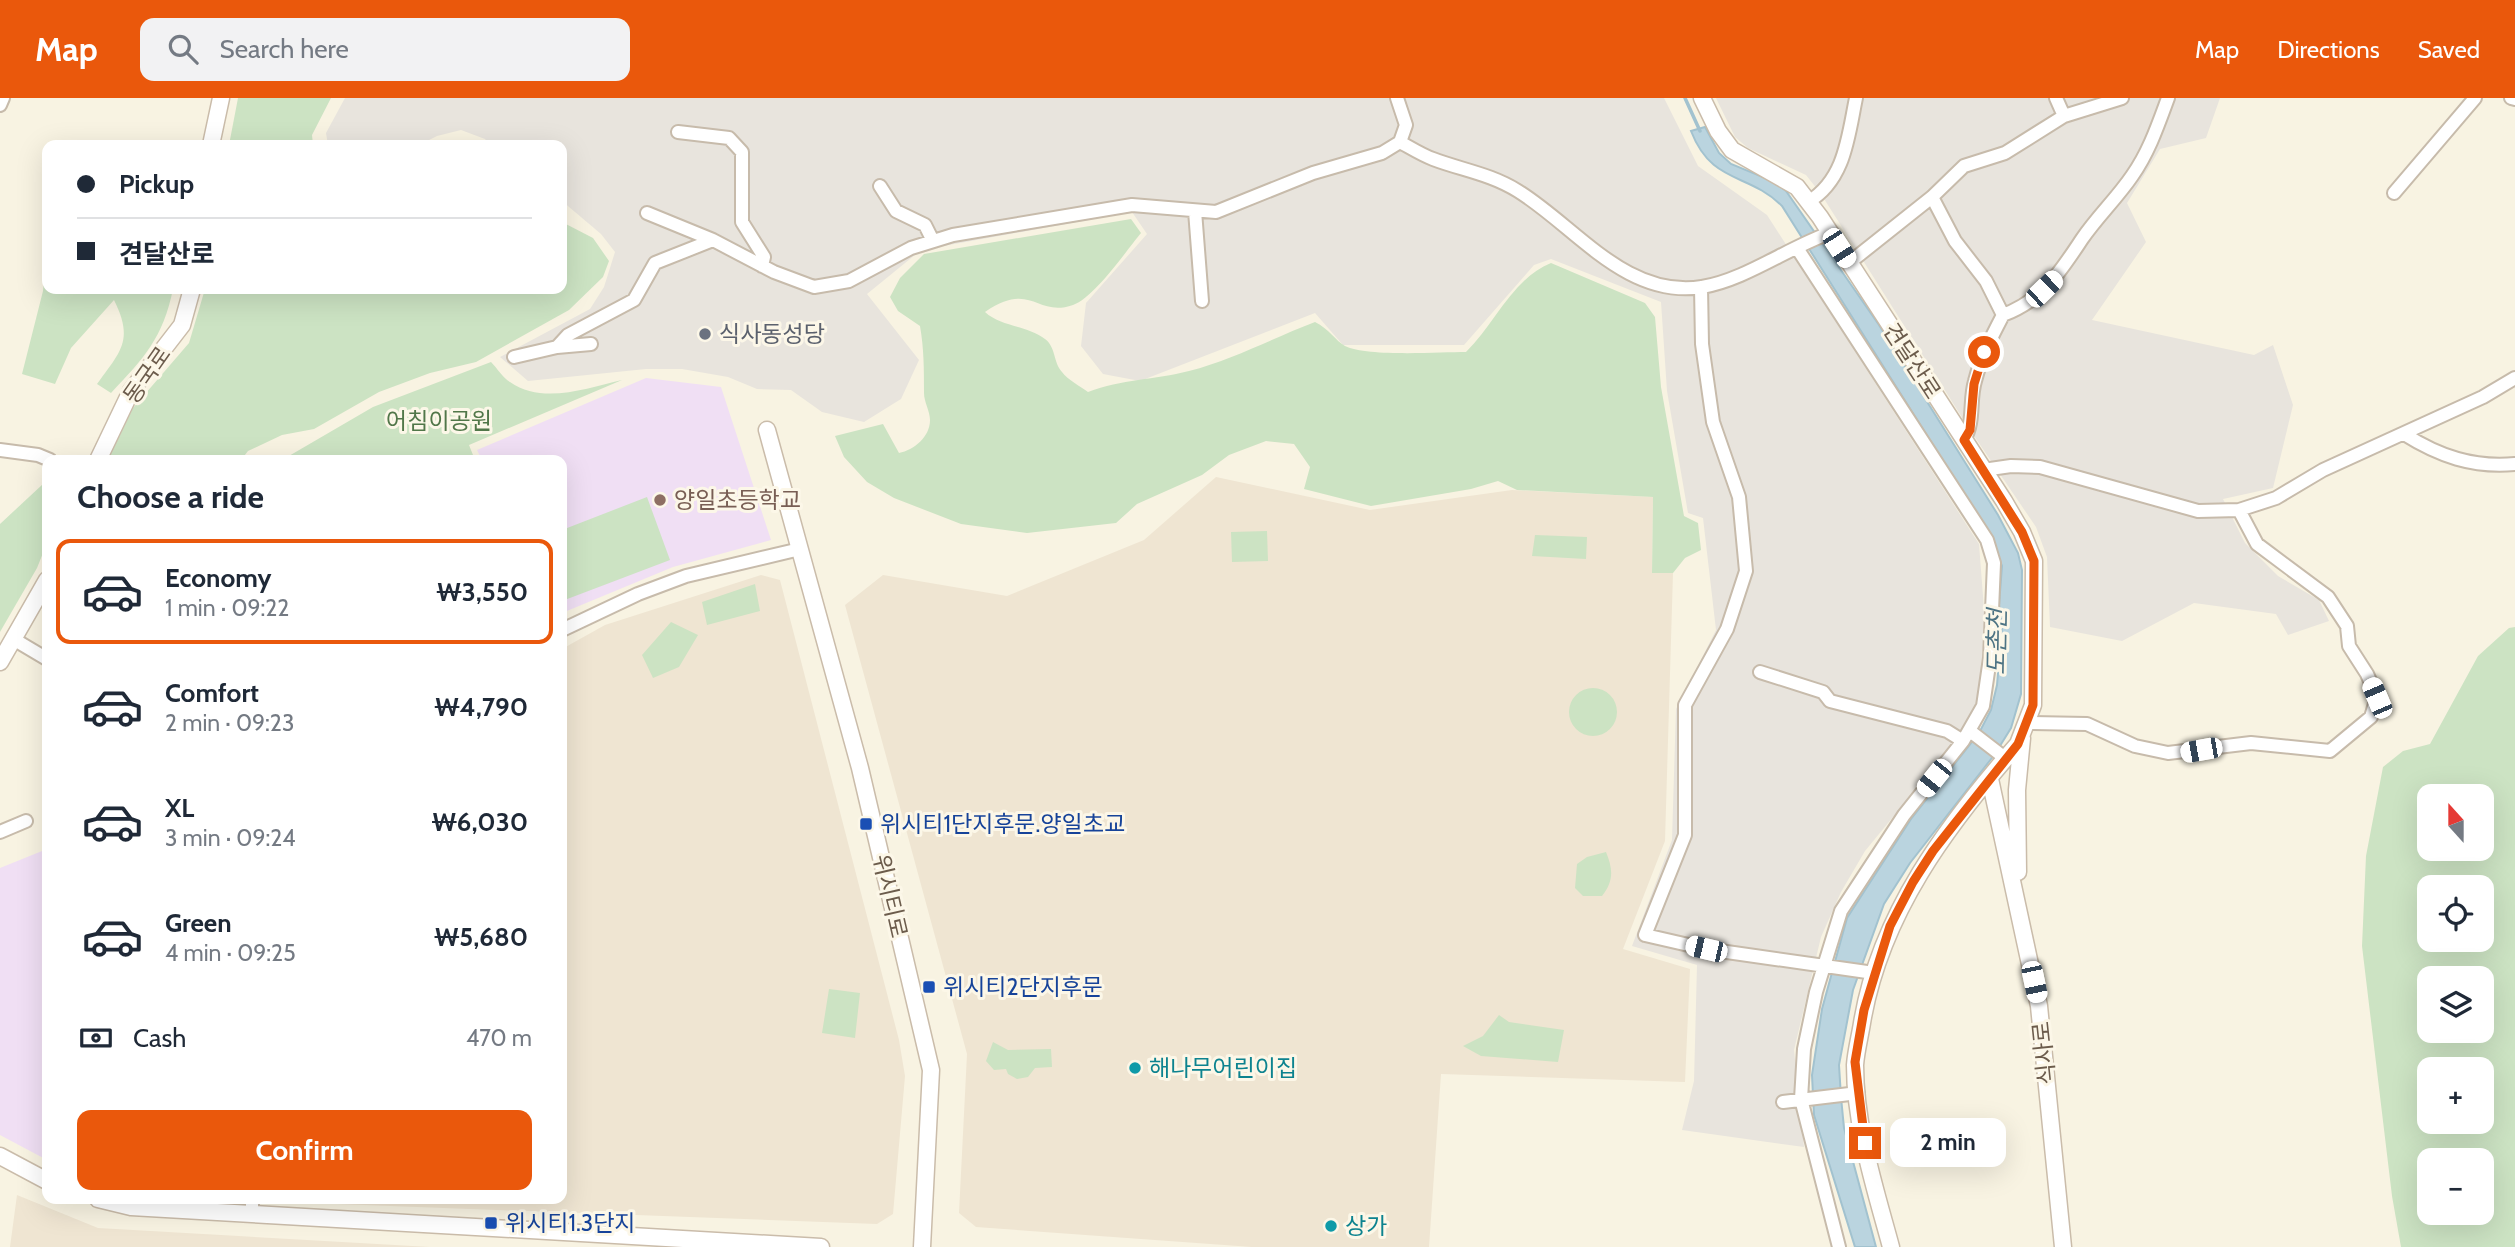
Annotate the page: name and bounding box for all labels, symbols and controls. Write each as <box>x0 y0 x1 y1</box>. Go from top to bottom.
search box <box>140 18 630 81</box>
text: Map <box>35 29 98 69</box>
icon: search <box>164 30 202 68</box>
text: Search here <box>220 33 349 65</box>
text: Map <box>2195 35 2239 64</box>
text: Directions <box>2277 35 2380 64</box>
text: Saved <box>2418 35 2480 64</box>
text: Pickup <box>119 168 194 200</box>
car <box>1819 225 1860 271</box>
text: 견달산로 <box>119 238 215 270</box>
car <box>2022 267 2067 311</box>
street label: 견달산로 <box>1877 318 1947 404</box>
place label: 식사동성당 <box>719 320 825 348</box>
marker: 식사동성당 <box>697 326 713 342</box>
route start <box>1968 336 2000 368</box>
street label: 동국로 <box>117 341 177 409</box>
park label: 어침이공원 <box>386 407 492 435</box>
text: Choose a ride <box>77 477 264 516</box>
place label: 양일초등학교 <box>674 486 801 514</box>
marker: 양일초등학교 <box>652 492 668 508</box>
icon: car <box>81 560 144 623</box>
text: Economy <box>165 562 271 594</box>
text: ₩3,550 <box>437 576 528 608</box>
text: 1 min · 09:22 <box>165 594 289 622</box>
water label: 도촌천 <box>1981 606 2012 675</box>
icon: car <box>81 675 144 738</box>
car <box>2360 675 2395 721</box>
text: Comfort <box>165 677 259 709</box>
text: ₩4,790 <box>434 691 528 723</box>
text: 2 min · 09:23 <box>165 709 294 737</box>
car <box>2179 736 2224 764</box>
car <box>1913 755 1956 801</box>
north arrow <box>2417 784 2494 861</box>
map controls <box>2417 784 2494 1225</box>
icon: car <box>81 790 144 853</box>
text: XL <box>165 792 194 824</box>
text: ₩6,030 <box>432 806 528 838</box>
place label: 위시티1단지후문.양일초교 <box>880 810 1125 838</box>
marker: 위시티1단지후문.양일초교 <box>858 816 874 832</box>
text: 3 min · 09:24 <box>165 824 296 852</box>
street label: 위시티로 <box>867 852 913 940</box>
button: locate <box>2417 875 2494 952</box>
icon: car <box>81 905 144 968</box>
text: Green <box>165 907 232 939</box>
text: ₩5,680 <box>434 921 528 953</box>
car <box>1684 934 1729 964</box>
text: 4 min · 09:25 <box>165 939 296 967</box>
car <box>2020 959 2049 1005</box>
button: layers <box>2417 966 2494 1043</box>
place label: 위시티2단지후문 <box>943 973 1103 1001</box>
marker: 위시티2단지후문 <box>921 979 937 995</box>
icon: cash <box>77 1019 115 1057</box>
street label: 식사로 <box>2027 1020 2061 1086</box>
text: Cash <box>133 1022 186 1054</box>
text: 470 m <box>466 1024 532 1052</box>
place label: 해나무어린이집 <box>1149 1054 1297 1082</box>
button: + <box>2417 1057 2494 1134</box>
marker: 해나무어린이집 <box>1127 1060 1143 1076</box>
button: Confirm <box>77 1110 532 1190</box>
callout: 2 min <box>1890 1118 2005 1168</box>
route end <box>1849 1127 1881 1159</box>
text: 2 min <box>1920 1128 1976 1156</box>
button: − <box>2417 1148 2494 1225</box>
place label: 위시티1.3단지 <box>505 1209 636 1237</box>
place label: 상가 <box>1345 1212 1387 1240</box>
marker: 위시티1.3단지 <box>483 1215 499 1231</box>
marker: 상가 <box>1323 1218 1339 1234</box>

